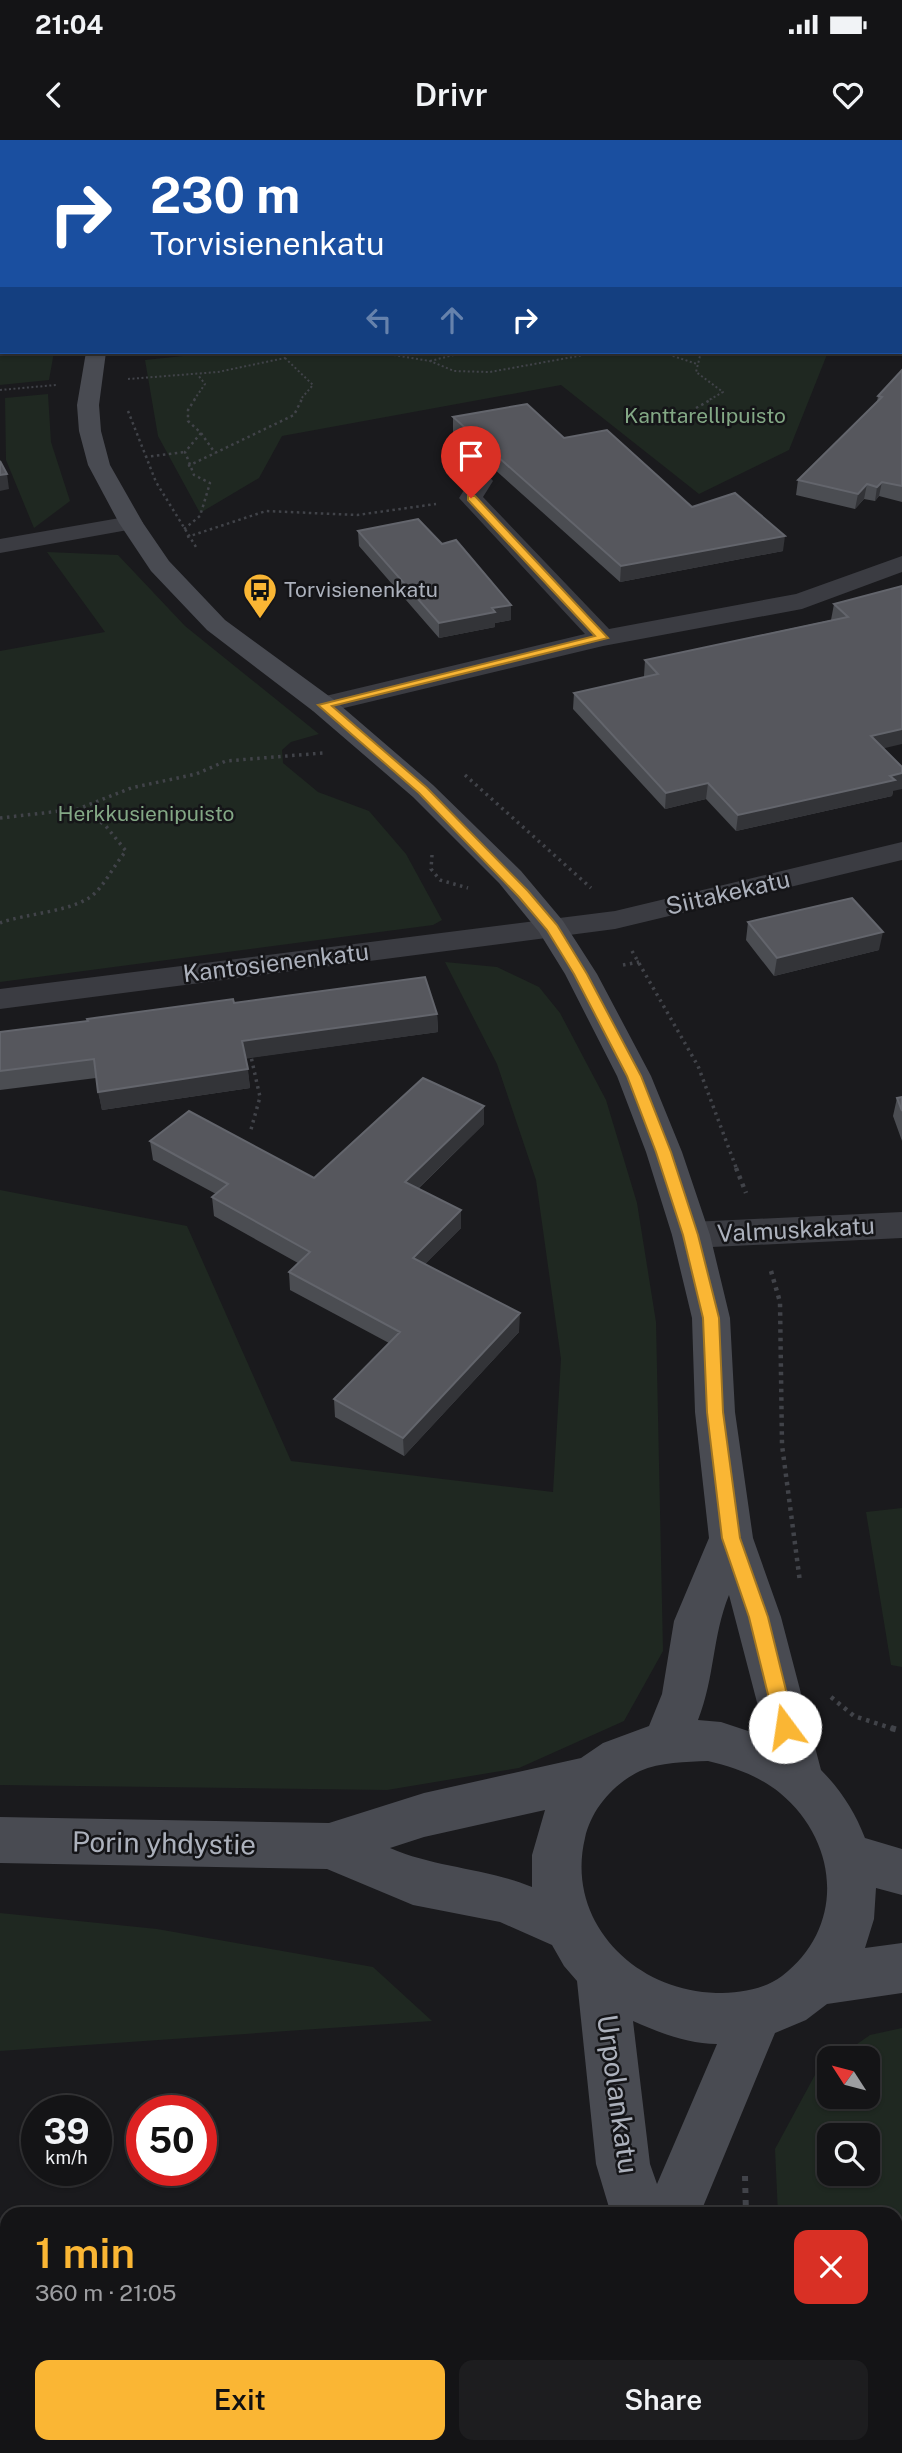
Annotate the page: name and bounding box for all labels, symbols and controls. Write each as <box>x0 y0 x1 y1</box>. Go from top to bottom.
text: 21:04 <box>35 9 103 40</box>
icon: back <box>35 76 73 114</box>
text: Drivr <box>414 76 488 113</box>
icon: heart <box>829 76 867 114</box>
text: 230 m <box>150 166 300 224</box>
icon: right <box>35 168 126 259</box>
text: Torvisienenkatu <box>150 225 385 262</box>
icon: left <box>360 301 398 339</box>
icon: ahead <box>433 301 471 339</box>
icon: right <box>506 301 544 339</box>
park label: Kanttarellipuisto <box>624 403 786 428</box>
pin <box>441 426 501 498</box>
icon: arrive <box>452 437 490 475</box>
bus stop icon: Torvisienenkatu <box>241 571 279 620</box>
place label: Torvisienenkatu <box>284 577 438 602</box>
park label: Herkkusienipuisto <box>58 801 234 826</box>
street label: Siitakekatu <box>663 864 792 920</box>
street label: Kantosienenkatu <box>181 937 371 987</box>
street label: Valmuskakatu <box>716 1211 875 1247</box>
position arrow <box>748 1690 822 1764</box>
street label: Porin yhdystie <box>72 1824 256 1861</box>
street label: Urpolankatu <box>591 2012 646 2176</box>
north arrow <box>817 2046 880 2109</box>
map controls <box>817 2046 880 2186</box>
speed limit sign: 50 <box>126 2095 217 2186</box>
text: 39 <box>43 2111 90 2152</box>
button: search <box>817 2123 880 2186</box>
text: km/h <box>45 2147 88 2168</box>
text: 1 min <box>35 2228 135 2277</box>
button: close <box>794 2230 868 2304</box>
text: 360 m · 21:05 <box>35 2279 176 2306</box>
button: Exit <box>35 2360 445 2440</box>
button: Share <box>459 2360 868 2440</box>

